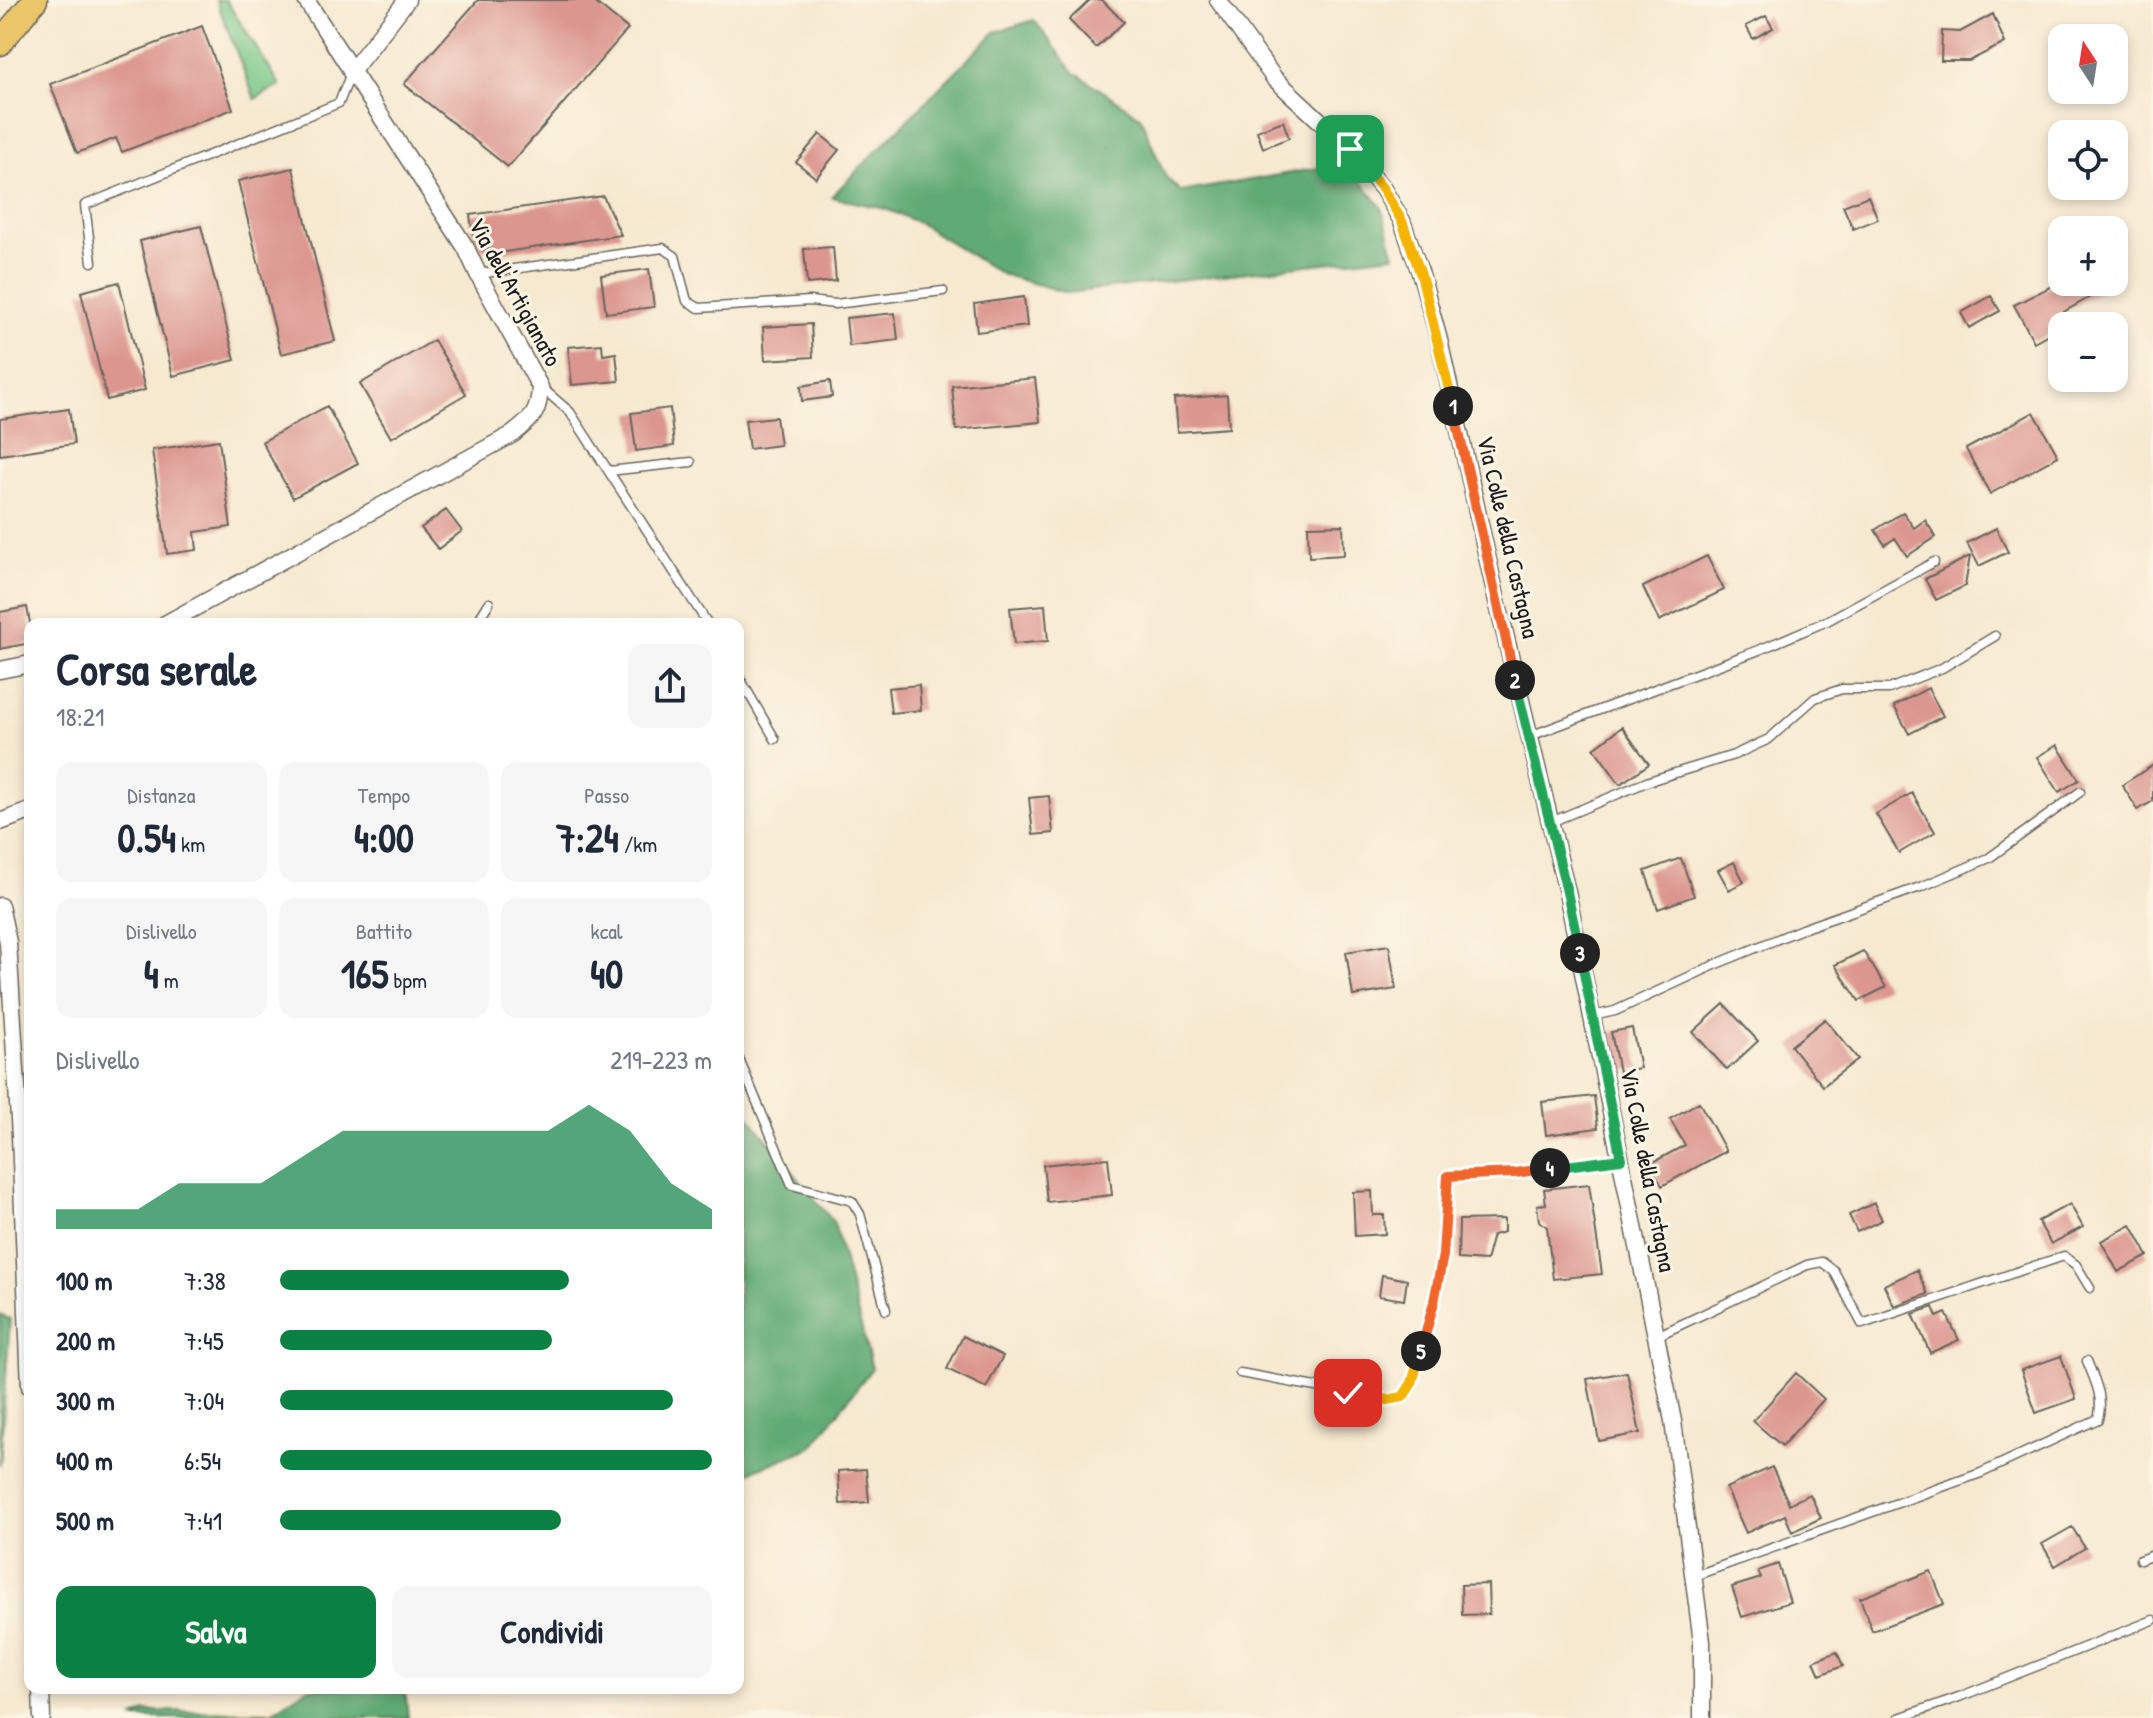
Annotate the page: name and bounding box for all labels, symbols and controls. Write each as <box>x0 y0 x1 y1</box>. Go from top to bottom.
north arrow <box>2048 24 2128 104</box>
map controls <box>2048 24 2128 392</box>
pin <box>1316 115 1384 183</box>
button: locate <box>2048 120 2128 200</box>
icon: arrive <box>1328 127 1372 171</box>
street label: Via dell'Artigianato <box>462 212 570 372</box>
button: + <box>2048 216 2128 296</box>
button: − <box>2048 312 2128 392</box>
pin: 1 <box>1433 386 1473 426</box>
text: 1 <box>1449 391 1457 421</box>
street label: Via Colle della Castagna <box>1470 433 1548 641</box>
text: Corsa serale <box>56 639 257 699</box>
button: share <box>628 644 712 728</box>
pin: 2 <box>1495 660 1535 700</box>
text: 2 <box>1510 665 1520 695</box>
text: 18:21 <box>56 699 104 734</box>
text: Distanza <box>127 780 195 810</box>
text: Tempo <box>358 780 410 810</box>
text: Passo <box>584 780 629 810</box>
text: 0.54 <box>118 810 176 864</box>
text: 4:00 <box>354 810 414 864</box>
text: 7:24 <box>556 810 619 864</box>
text: km <box>176 829 205 859</box>
text: /km <box>619 829 657 859</box>
text: Dislivello <box>126 916 197 946</box>
text: Battito <box>356 916 412 946</box>
text: kcal <box>591 916 623 946</box>
pin: 3 <box>1560 933 1600 973</box>
text: 3 <box>1575 938 1585 968</box>
text: 4 <box>144 946 159 1000</box>
text: 165 <box>341 946 388 1000</box>
text: 40 <box>590 946 623 1000</box>
text: m <box>159 965 179 995</box>
text: bpm <box>388 965 427 995</box>
text: Dislivello <box>56 1042 139 1077</box>
text: 219–223 m <box>610 1042 712 1077</box>
street label: Via Colle della Castagna <box>1614 1065 1684 1274</box>
pin: 4 <box>1530 1148 1570 1188</box>
text: 4 <box>1546 1153 1554 1183</box>
text: 100 m <box>56 1263 112 1298</box>
text: 7:38 <box>184 1263 226 1298</box>
text: 200 m <box>56 1323 115 1358</box>
text: 7:45 <box>184 1323 224 1358</box>
pin: 5 <box>1401 1331 1441 1371</box>
text: 5 <box>1416 1336 1426 1366</box>
pin <box>1314 1359 1382 1427</box>
icon: check <box>1326 1371 1370 1415</box>
text: 300 m <box>56 1383 115 1418</box>
text: 7:04 <box>184 1383 224 1418</box>
text: 400 m <box>56 1443 113 1478</box>
text: 6:54 <box>184 1443 221 1478</box>
text: 500 m <box>56 1503 114 1538</box>
text: 7:41 <box>184 1503 222 1538</box>
button: Salva <box>56 1586 376 1678</box>
button: Condividi <box>392 1586 712 1678</box>

